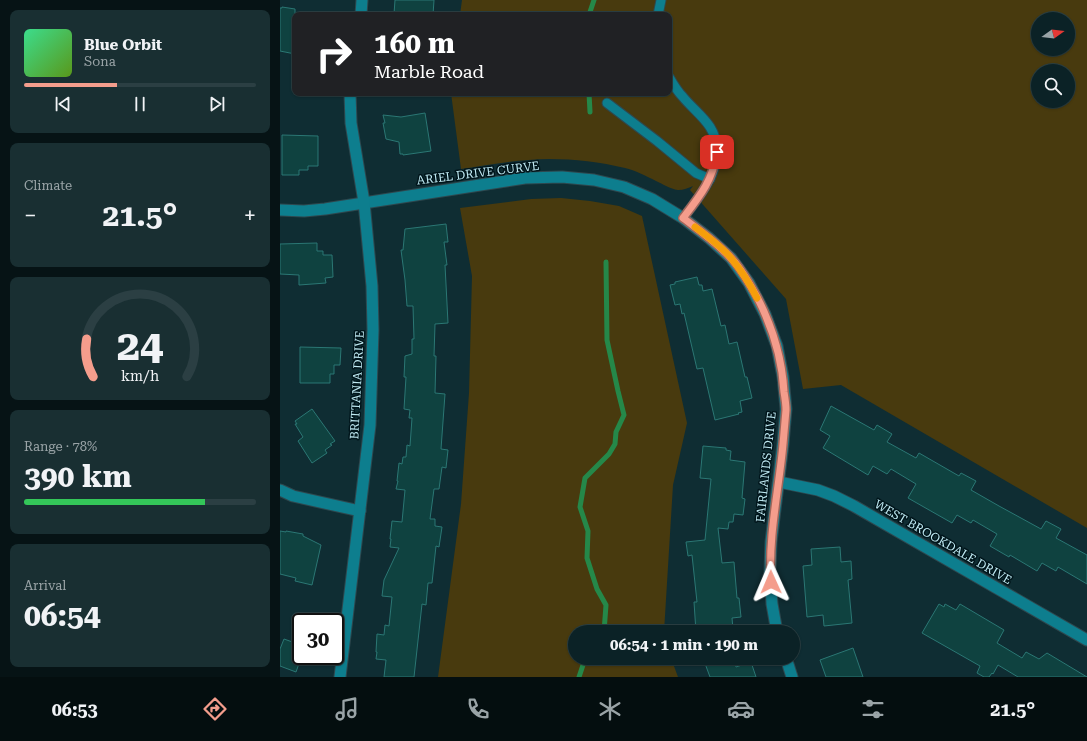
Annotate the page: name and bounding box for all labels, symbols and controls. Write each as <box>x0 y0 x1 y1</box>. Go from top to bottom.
north arrow <box>1031 12 1075 56</box>
map controls <box>1031 12 1075 108</box>
text: 160 m <box>374 27 455 60</box>
icon: right <box>308 28 360 80</box>
text: Blue Orbit <box>84 36 162 54</box>
text: Sona <box>84 54 116 69</box>
text: Marble Road <box>374 61 484 82</box>
button: search <box>1031 64 1075 108</box>
icon: previous <box>52 93 74 115</box>
icon: pause <box>129 93 151 115</box>
icon: next <box>206 93 228 115</box>
pin <box>700 135 734 169</box>
icon: arrive <box>706 141 728 163</box>
street label: ARIEL DRIVE CURVE <box>416 159 540 187</box>
text: Climate <box>24 178 72 193</box>
text: 21.5° <box>103 198 177 233</box>
text: − <box>24 203 36 228</box>
text: + <box>244 203 256 228</box>
text: 24 <box>117 320 163 369</box>
street label: BRITTANIA DRIVE <box>347 330 367 440</box>
text: km/h <box>121 367 159 383</box>
street label: FAIRLANDS DRIVE <box>753 411 779 523</box>
text: Range · 78% <box>24 439 97 454</box>
text: 390 km <box>24 459 132 494</box>
street label: WEST BROOKDALE DRIVE <box>872 497 1014 587</box>
position arrow <box>750 561 792 603</box>
text: Arrival <box>24 578 66 593</box>
text: 06:54 <box>24 598 101 633</box>
speed limit sign: 30 <box>292 613 344 665</box>
text: 06:54 · 1 min · 190 m <box>610 636 758 654</box>
icon: directions <box>201 695 229 723</box>
icon: music <box>333 695 361 723</box>
icon: phone <box>464 695 492 723</box>
icon: climate <box>596 695 624 723</box>
icon: car <box>727 695 755 723</box>
icon: filters <box>859 695 887 723</box>
text: 06:53 <box>52 699 98 720</box>
text: 21.5° <box>990 699 1035 720</box>

